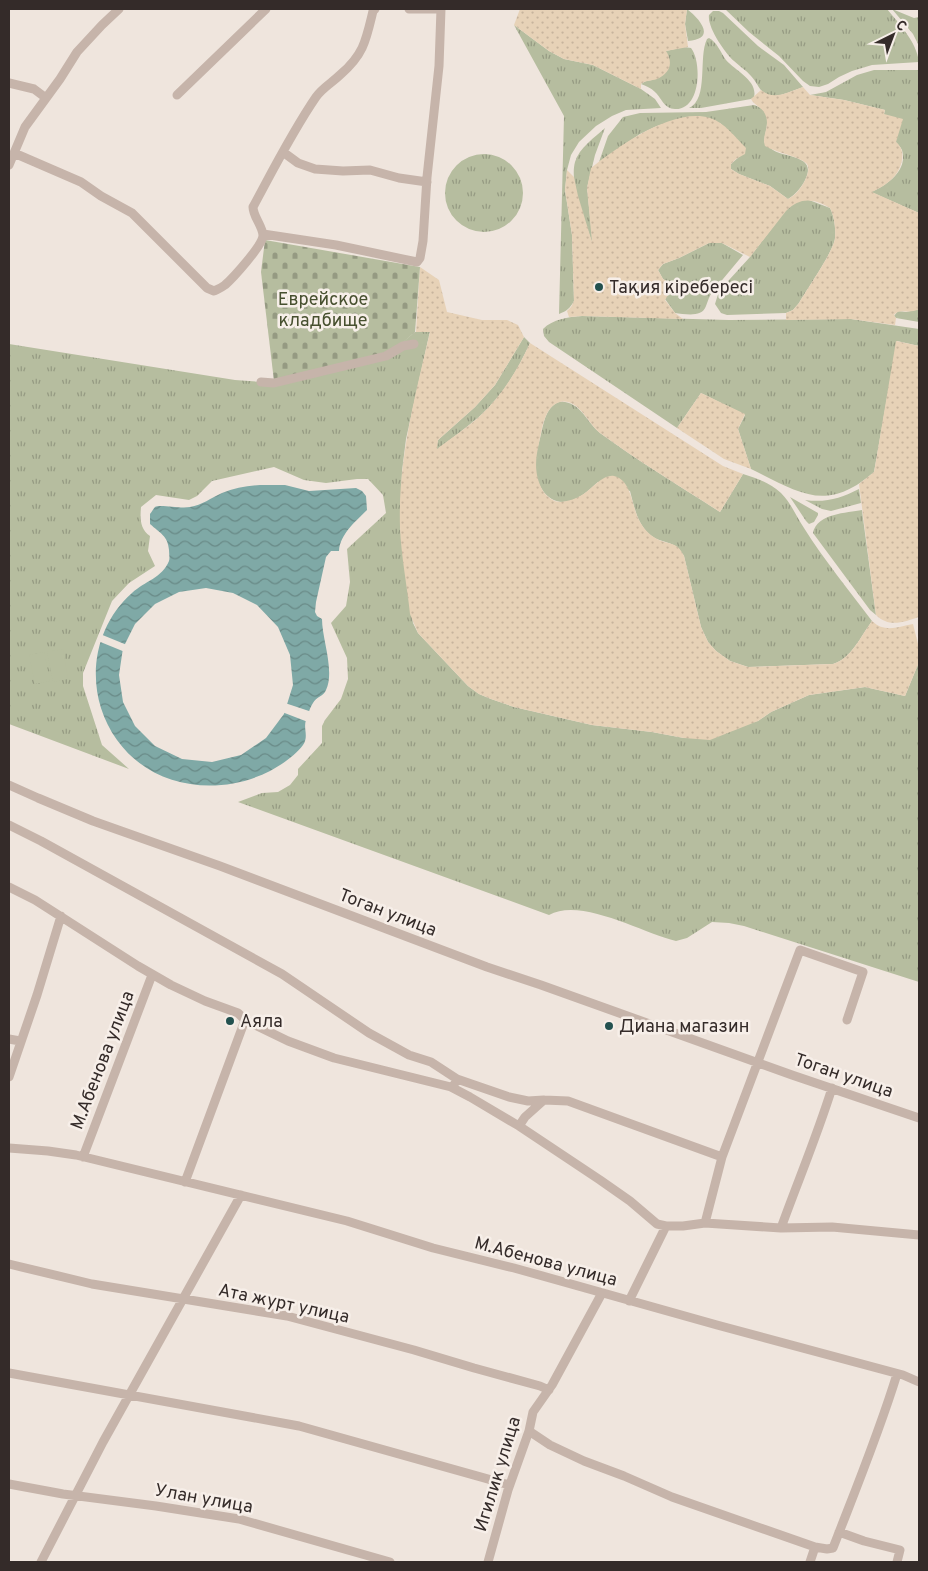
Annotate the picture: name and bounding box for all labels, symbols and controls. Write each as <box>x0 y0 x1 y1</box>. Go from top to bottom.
north arrow <box>868 10 918 60</box>
text: С <box>892 17 910 36</box>
place label: Тақия кіребересі <box>609 277 753 300</box>
marker: Тақия кіребересі <box>593 281 605 293</box>
park label: Еврейское кладбище <box>278 289 368 333</box>
street label: Тоган улица <box>335 884 440 943</box>
street label: М.Абенова улица <box>66 988 140 1133</box>
place label: Аяла <box>240 1011 283 1034</box>
marker: Аяла <box>224 1015 236 1027</box>
place label: Диана магазин <box>619 1016 749 1039</box>
marker: Диана магазин <box>603 1020 615 1032</box>
street label: Тоган улица <box>791 1049 896 1104</box>
street label: М.Абенова улица <box>472 1232 620 1293</box>
street label: Ата журт улица <box>216 1279 351 1330</box>
street label: Игилик улица <box>470 1414 527 1535</box>
street label: Улан улица <box>153 1480 255 1519</box>

